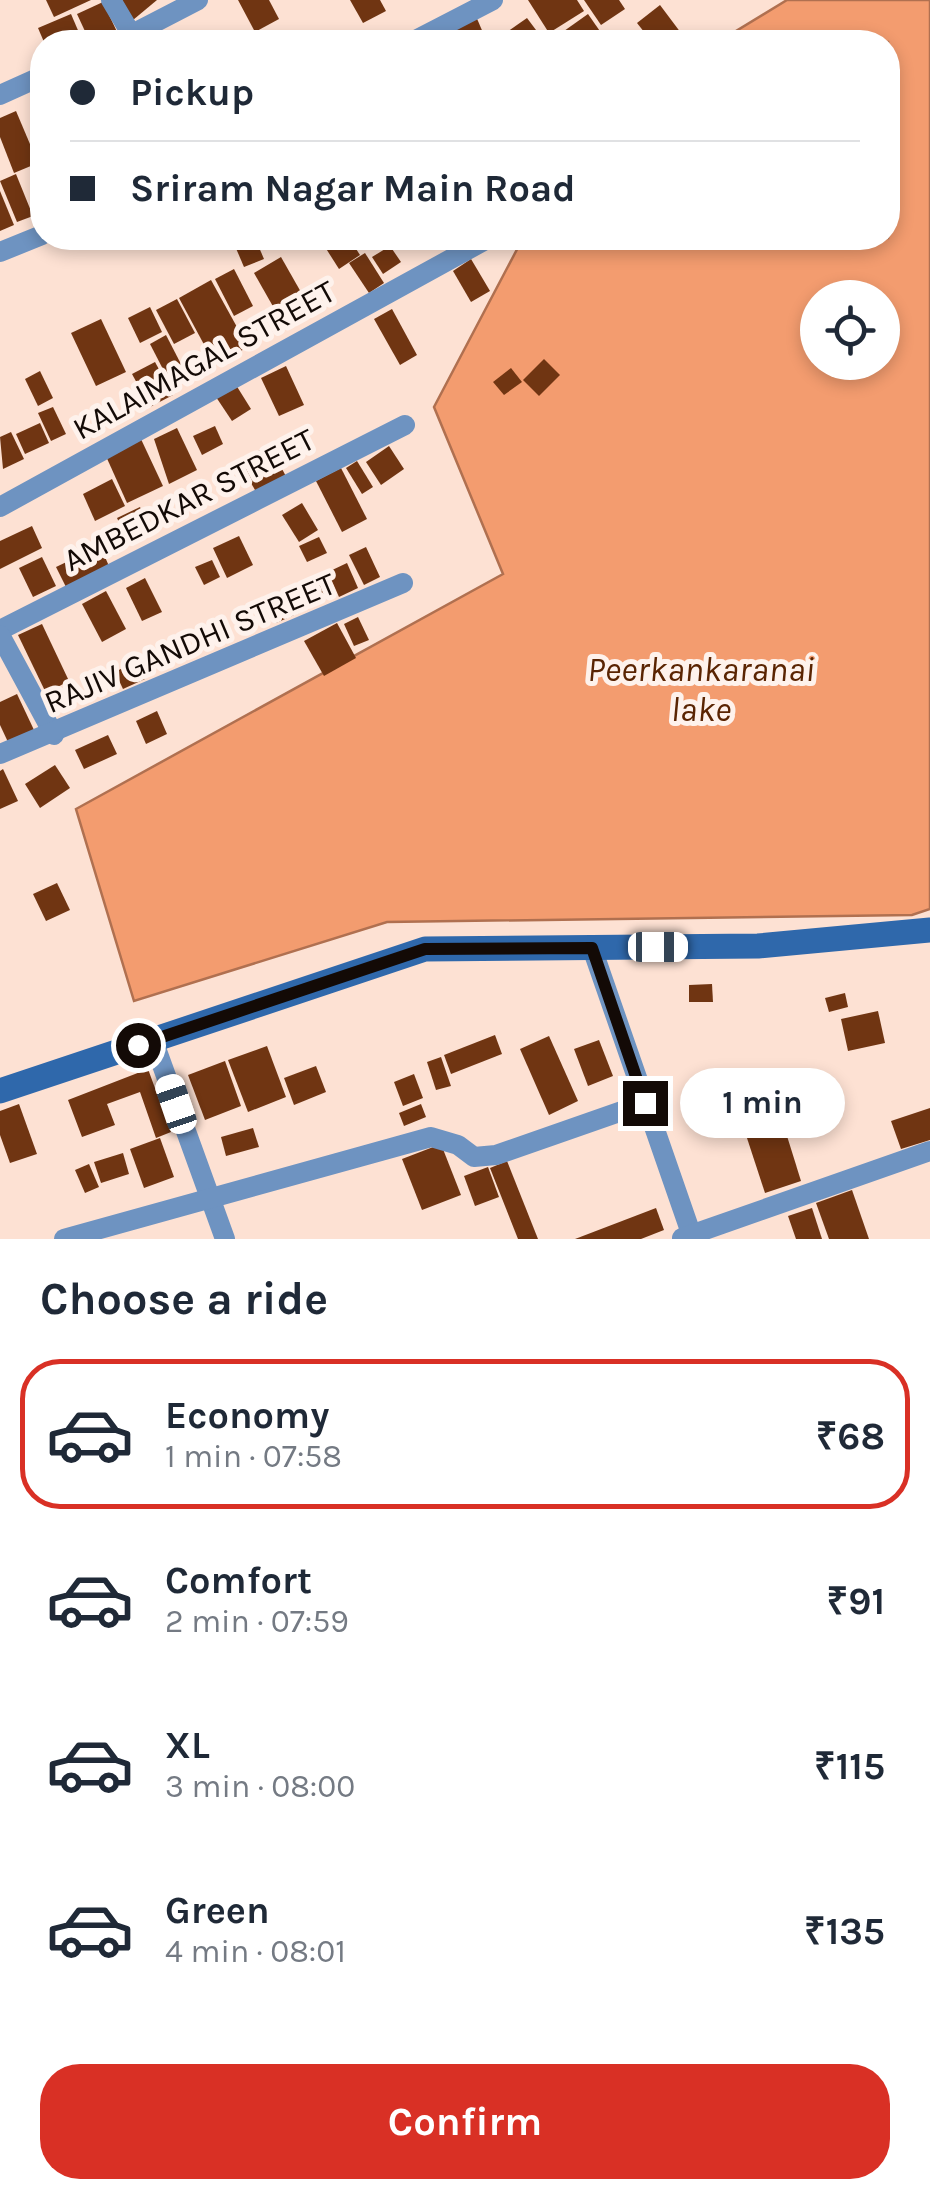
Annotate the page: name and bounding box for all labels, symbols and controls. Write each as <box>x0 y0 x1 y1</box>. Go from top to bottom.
text: Pickup <box>130 70 254 115</box>
text: Sriram Nagar Main Road <box>130 166 576 211</box>
street label: KALAIMAGAL STREET <box>66 273 342 447</box>
map controls <box>800 280 900 380</box>
button: locate <box>800 280 900 380</box>
street label: AMBEDKAR STREET <box>57 421 321 579</box>
street label: RAJIV GANDHI STREET <box>39 565 341 721</box>
water label: Peerkankaranai lake <box>587 649 815 730</box>
car <box>628 932 688 962</box>
route start <box>116 1023 161 1068</box>
callout: 1 min <box>680 1068 845 1138</box>
car <box>152 1071 200 1137</box>
route end <box>623 1081 668 1126</box>
text: 1 min <box>722 1084 803 1121</box>
text: Choose a ride <box>40 1273 328 1325</box>
icon: car <box>45 1389 135 1479</box>
text: Economy <box>165 1393 329 1438</box>
text: ₹68 <box>816 1414 885 1459</box>
text: 1 min · 07:58 <box>165 1438 342 1475</box>
icon: car <box>45 1554 135 1644</box>
text: Comfort <box>165 1558 312 1603</box>
text: ₹91 <box>827 1579 885 1624</box>
text: 2 min · 07:59 <box>165 1603 349 1640</box>
icon: car <box>45 1719 135 1809</box>
text: XL <box>165 1723 210 1768</box>
text: ₹115 <box>814 1744 885 1789</box>
text: 3 min · 08:00 <box>165 1768 355 1805</box>
icon: car <box>45 1884 135 1974</box>
text: Green <box>165 1888 270 1933</box>
text: ₹135 <box>804 1909 885 1954</box>
text: 4 min · 08:01 <box>165 1933 346 1970</box>
button: Confirm <box>40 2064 890 2179</box>

